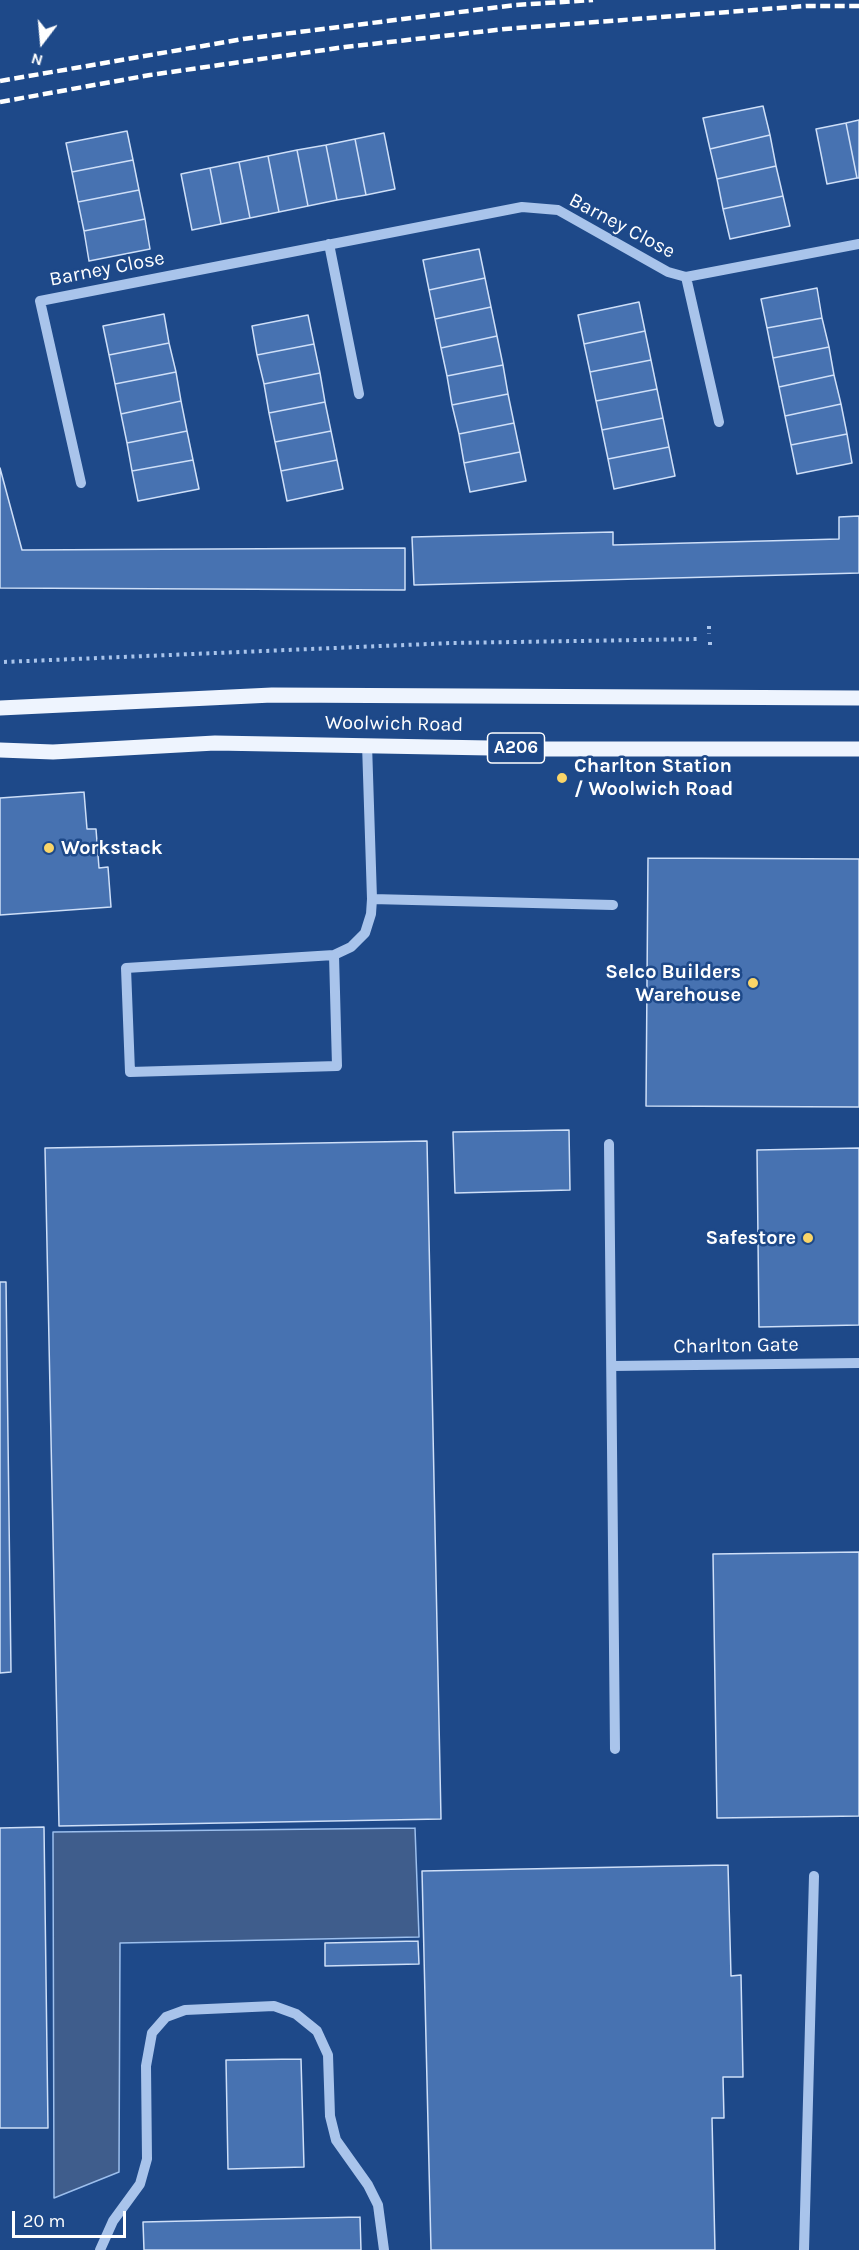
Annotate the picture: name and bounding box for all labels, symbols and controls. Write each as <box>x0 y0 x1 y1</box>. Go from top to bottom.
north arrow <box>12 12 72 72</box>
text: N <box>29 49 45 71</box>
street label: Barney Close <box>565 188 679 264</box>
street label: Barney Close <box>47 246 167 292</box>
street label: Woolwich Road <box>325 711 463 737</box>
road number: A206 <box>488 733 544 763</box>
place label: Charlton Station / Woolwich Road <box>574 754 733 801</box>
marker: Charlton Station / Woolwich Road <box>555 771 569 785</box>
place label: Workstack <box>61 836 163 860</box>
marker: Workstack <box>42 841 56 855</box>
place label: Selco Builders Warehouse <box>605 960 741 1007</box>
marker: Selco Builders Warehouse <box>746 976 760 990</box>
place label: Safestore <box>705 1226 796 1250</box>
marker: Safestore <box>801 1231 815 1245</box>
street label: Charlton Gate <box>673 1333 799 1359</box>
scale bar <box>15 2199 129 2237</box>
text: 20 m <box>23 2210 65 2232</box>

